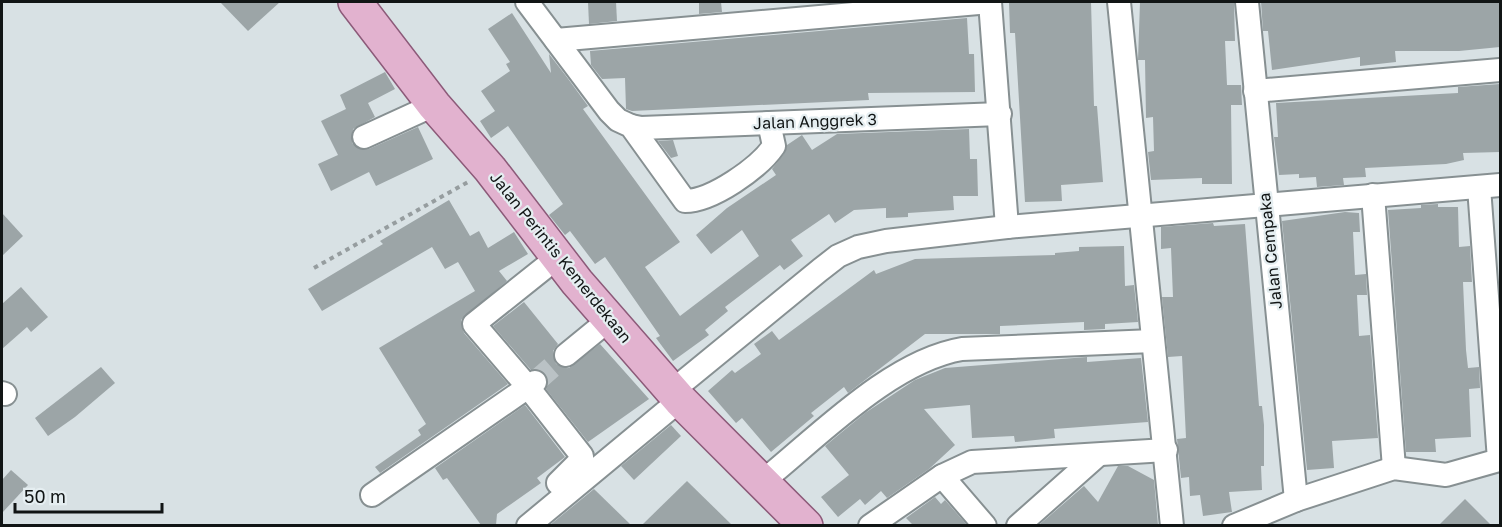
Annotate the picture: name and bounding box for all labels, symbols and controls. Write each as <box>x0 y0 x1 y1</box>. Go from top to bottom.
street label: Jalan Anggrek 3 <box>753 109 877 133</box>
street label: Jalan Perintis Kemerdekaan <box>486 167 636 347</box>
street label: Jalan Cempaka <box>1254 192 1286 310</box>
scale bar <box>15 476 162 514</box>
text: 50 m <box>24 485 66 507</box>

